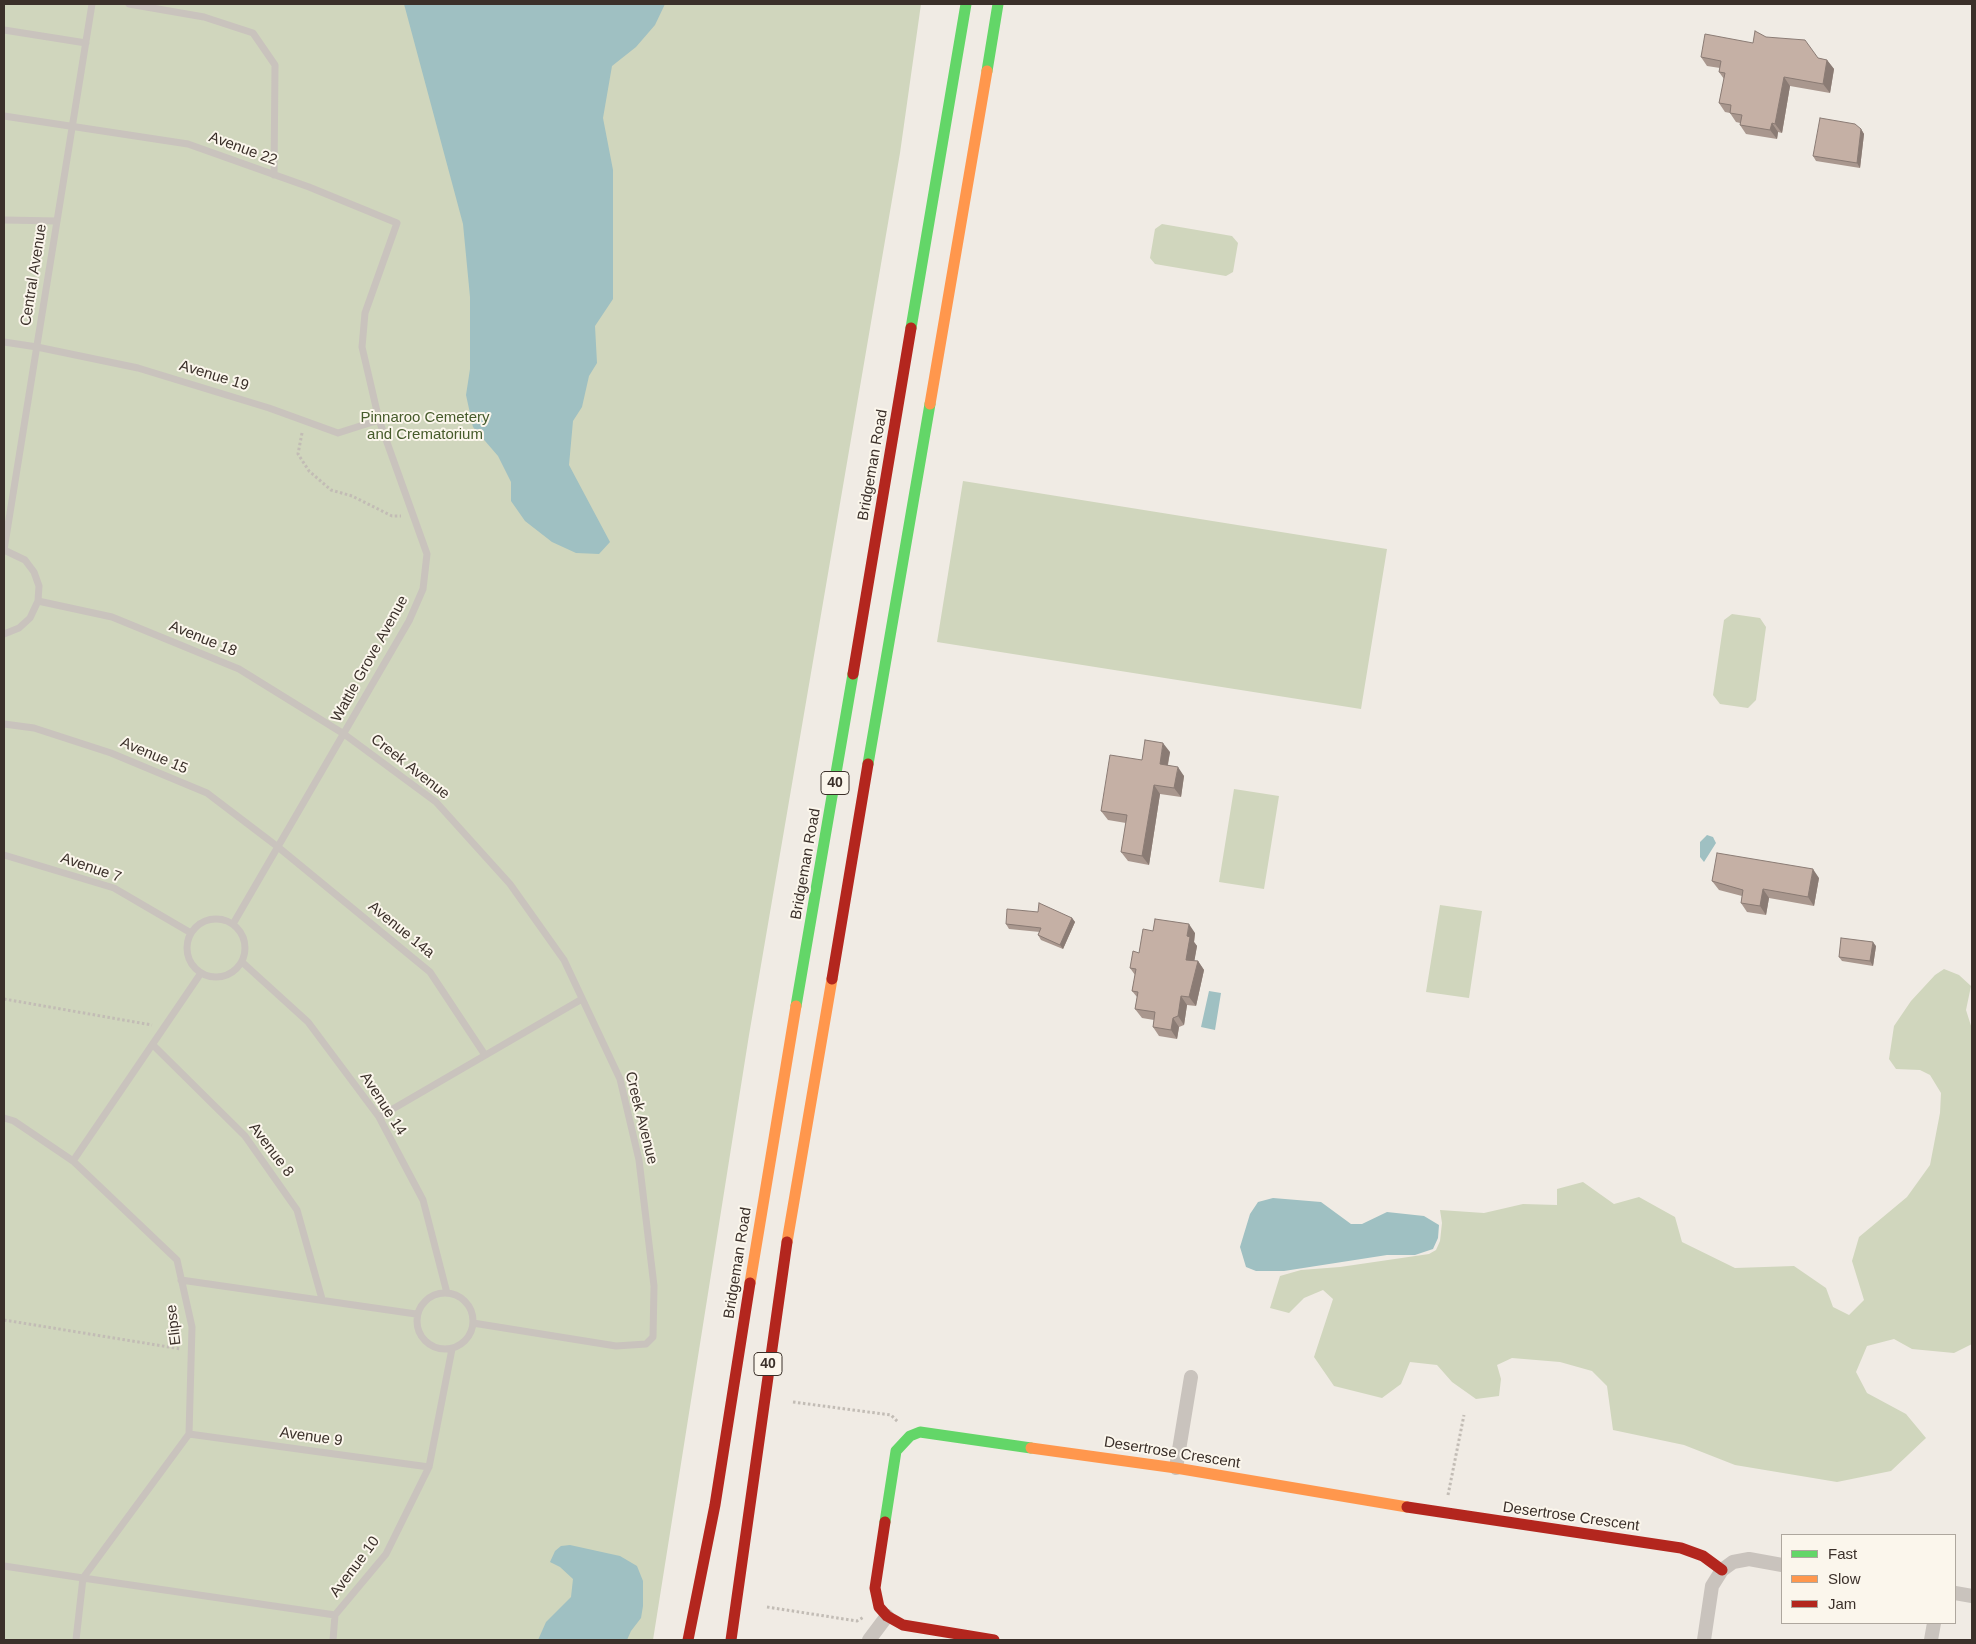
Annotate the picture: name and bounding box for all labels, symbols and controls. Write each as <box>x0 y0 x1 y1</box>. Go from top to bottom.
street label: Avenue 22 <box>206 128 280 170</box>
street label: Central Avenue <box>17 223 51 327</box>
street label: Avenue 19 <box>177 357 251 395</box>
street label: Bridgeman Road <box>854 408 892 522</box>
park label: Pinnaroo Cemetery and Crematorium <box>360 409 490 444</box>
street label: Wattle Grove Avenue <box>328 593 412 725</box>
street label: Avenue 18 <box>167 617 239 661</box>
street label: Creek Avenue <box>367 731 453 803</box>
street label: Avenue 15 <box>118 734 190 778</box>
road number: 40 <box>821 771 849 794</box>
street label: Bridgeman Road <box>787 807 825 921</box>
street label: Avenue 7 <box>58 849 124 887</box>
street label: Avenue 14a <box>364 898 438 962</box>
street label: Avenue 14 <box>356 1069 410 1139</box>
street label: Creek Avenue <box>621 1070 661 1166</box>
street label: Avenue 8 <box>245 1119 297 1181</box>
street label: Bridgeman Road <box>720 1206 756 1320</box>
street label: Elipse <box>163 1304 185 1346</box>
road number: 40 <box>754 1352 782 1376</box>
street label: Avenue 9 <box>278 1424 344 1450</box>
street label: Desertrose Crescent <box>1103 1433 1241 1473</box>
street label: Desertrose Crescent <box>1502 1499 1640 1535</box>
street label: Avenue 10 <box>326 1533 384 1601</box>
legend <box>1781 1534 1956 1624</box>
text: Fast <box>1828 1545 1857 1562</box>
text: Slow <box>1828 1570 1861 1587</box>
text: Jam <box>1828 1595 1856 1612</box>

